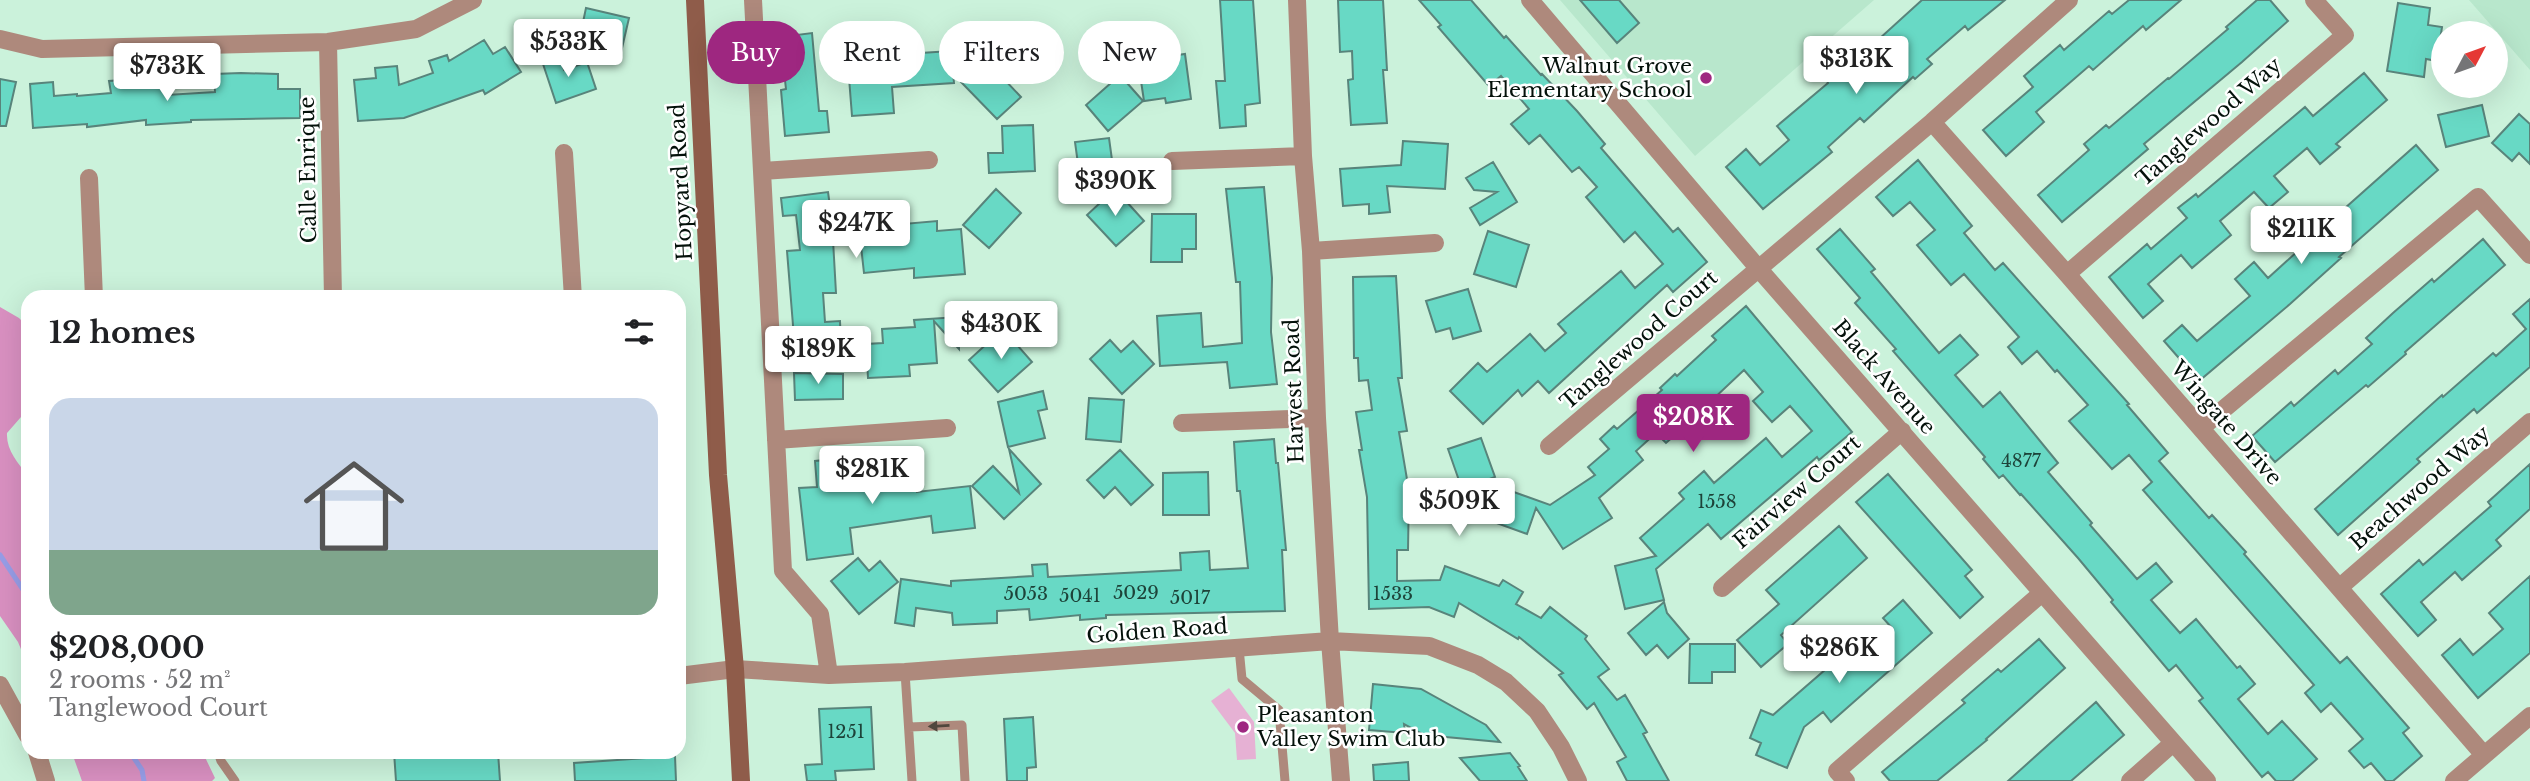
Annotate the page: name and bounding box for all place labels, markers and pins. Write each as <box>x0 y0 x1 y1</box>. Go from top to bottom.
pin: $533K <box>519 20 617 79</box>
pin: $313K <box>1807 36 1905 96</box>
pin: $733K <box>118 43 216 103</box>
place label: Walnut Grove Elementary School <box>1487 53 1692 103</box>
marker: Walnut Grove Elementary School <box>1698 70 1714 86</box>
pin: $390K <box>1066 158 1164 218</box>
pin: $247K <box>807 201 905 260</box>
pin: $211K <box>2252 206 2350 266</box>
pin: $430K <box>952 302 1050 361</box>
pin: $189K <box>769 326 867 386</box>
pin: $208K <box>1644 394 1742 454</box>
pin: $281K <box>823 447 921 506</box>
pin: $509K <box>1410 478 1508 538</box>
pin: $286K <box>1790 626 1888 685</box>
place label: Pleasanton Valley Swim Club <box>1256 702 1446 752</box>
marker: Pleasanton Valley Swim Club <box>1235 719 1251 735</box>

